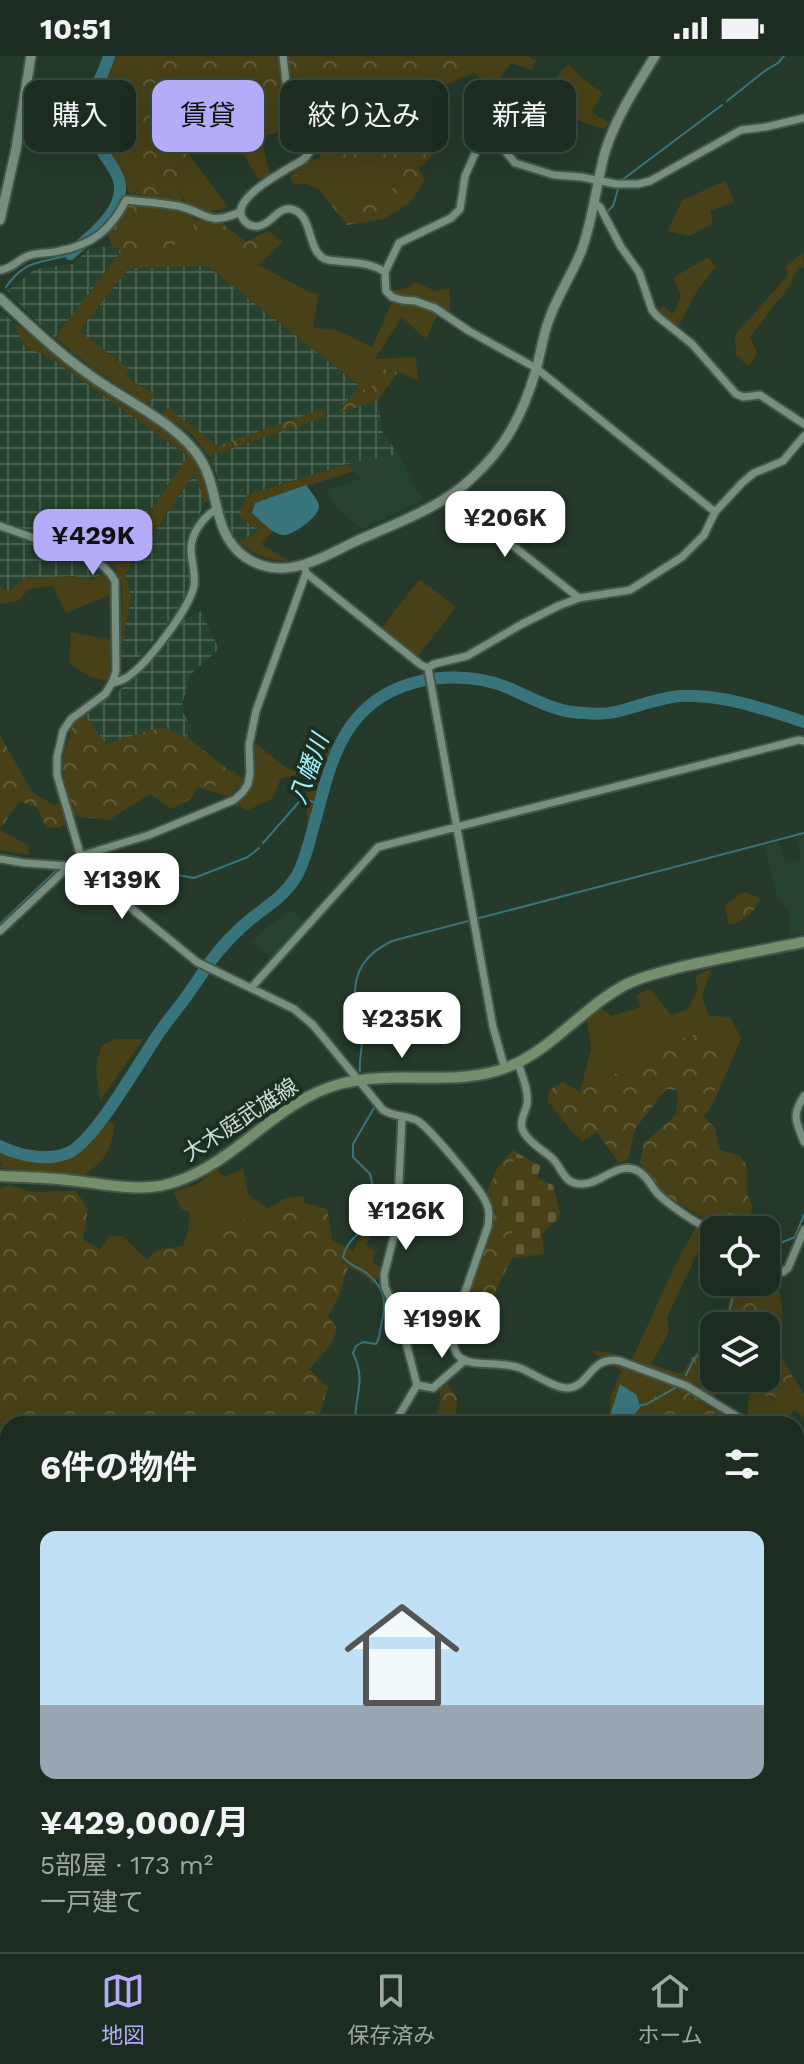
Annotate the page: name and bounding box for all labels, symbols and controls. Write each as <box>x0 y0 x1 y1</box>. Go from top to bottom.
text: 10:51 <box>40 11 112 46</box>
chip: 購入 <box>24 80 136 152</box>
chip: 賃貸 <box>152 80 264 152</box>
chip: 絞り込み <box>280 80 448 152</box>
chip: 新着 <box>464 80 576 152</box>
pin: ¥206K <box>449 491 561 559</box>
text: ¥206K <box>463 502 547 532</box>
pin: ¥429K <box>37 509 149 577</box>
text: ¥429K <box>51 520 135 550</box>
water label: 八幡川 <box>284 728 335 808</box>
pin: ¥139K <box>66 853 178 921</box>
text: ¥139K <box>83 864 161 894</box>
pin: ¥235K <box>346 992 458 1060</box>
text: ¥235K <box>361 1003 443 1033</box>
street label: 大木庭武雄線 <box>178 1073 302 1166</box>
pin: ¥126K <box>350 1184 462 1252</box>
text: ¥126K <box>367 1195 445 1225</box>
map controls <box>700 1216 780 1392</box>
button: locate <box>700 1216 780 1296</box>
pin: ¥199K <box>386 1292 498 1360</box>
text: ¥199K <box>403 1303 481 1333</box>
button: layers <box>700 1312 780 1392</box>
icon: filters <box>720 1442 764 1486</box>
text: 6件の物件 <box>40 1447 197 1487</box>
icon: home <box>330 1583 474 1727</box>
text: ¥429,000/月 <box>40 1802 250 1842</box>
text: 5部屋 · 173 m² <box>40 1850 213 1880</box>
text: 一戸建て <box>40 1887 144 1917</box>
tab: 地図 <box>101 1969 145 2049</box>
tab: 保存済み <box>347 1969 435 2049</box>
tab: ホーム <box>638 1969 703 2049</box>

